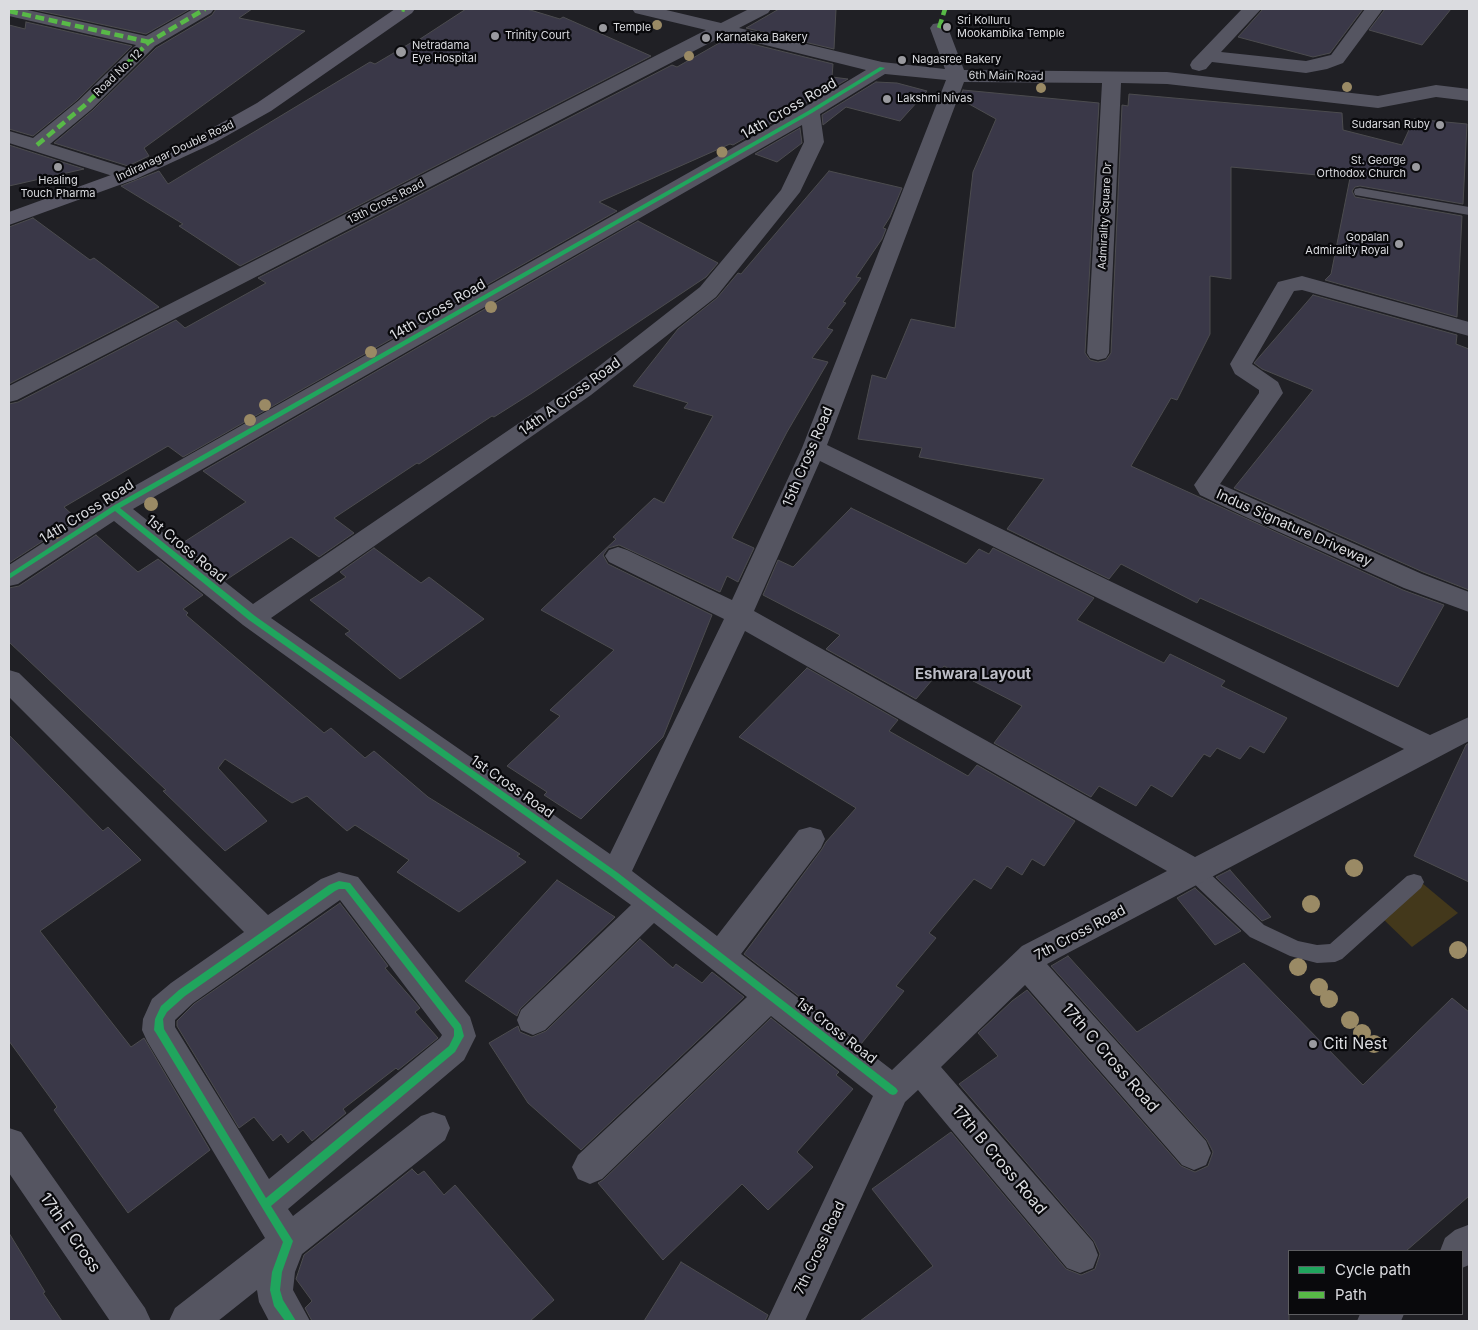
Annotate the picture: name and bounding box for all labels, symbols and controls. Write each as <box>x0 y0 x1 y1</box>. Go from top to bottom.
place label: Sri Kolluru Mookambika Temple <box>957 14 1065 40</box>
place label: Temple <box>613 21 651 35</box>
marker: Sri Kolluru Mookambika Temple <box>941 21 953 33</box>
marker: Temple <box>597 22 609 34</box>
place label: Trinity Court <box>505 29 570 43</box>
marker: Trinity Court <box>489 30 501 42</box>
place label: Karnataka Bakery <box>716 31 808 45</box>
marker: Karnataka Bakery <box>700 32 712 44</box>
place label: Netradama Eye Hospital <box>412 39 477 65</box>
marker: Netradama Eye Hospital <box>394 45 408 59</box>
street label: Road No. 12 <box>91 47 145 99</box>
place label: Nagasree Bakery <box>912 53 1001 67</box>
marker: Nagasree Bakery <box>896 54 908 66</box>
street label: 6th Main Road <box>968 69 1044 83</box>
street label: 14th Cross Road <box>738 75 840 143</box>
place label: Lakshmi Nivas <box>897 92 972 106</box>
marker: Lakshmi Nivas <box>881 93 893 105</box>
street label: Indiranagar Double Road <box>114 118 236 184</box>
place label: Sudarsan Ruby <box>1352 118 1430 132</box>
marker: Sudarsan Ruby <box>1434 119 1446 131</box>
place label: St. George Orthodox Church <box>1317 154 1406 180</box>
marker: Healing Touch Pharma <box>52 161 64 173</box>
marker: St. George Orthodox Church <box>1410 161 1422 173</box>
street label: Admirality Square Dr <box>1096 162 1114 270</box>
place label: Healing Touch Pharma <box>20 174 96 200</box>
street label: 13th Cross Road <box>345 177 427 227</box>
place label: Gopalan Admirality Royal <box>1305 231 1389 257</box>
marker: Gopalan Admirality Royal <box>1393 238 1405 250</box>
street label: 14th Cross Road <box>387 276 489 344</box>
street label: 14th A Cross Road <box>516 355 624 439</box>
street label: 15th Cross Road <box>779 404 837 510</box>
street label: 14th Cross Road <box>37 476 137 548</box>
street label: Indus Signature Driveway <box>1213 486 1375 570</box>
street label: 1st Cross Road <box>143 512 229 586</box>
district label: Eshwara Layout <box>915 665 1031 683</box>
street label: 1st Cross Road <box>467 752 557 822</box>
street label: 7th Cross Road <box>1032 902 1128 964</box>
street label: 1st Cross Road <box>792 994 880 1068</box>
street label: 17th C Cross Road <box>1057 1000 1163 1116</box>
place label: Citi Nest <box>1323 1034 1387 1054</box>
marker: Citi Nest <box>1307 1038 1319 1050</box>
street label: 17th B Cross Road <box>948 1101 1050 1219</box>
street label: 17th E Cross <box>36 1189 104 1277</box>
street label: 7th Cross Road <box>791 1199 849 1297</box>
legend <box>1288 1250 1463 1315</box>
text: Cycle path <box>1335 1260 1411 1279</box>
text: Path <box>1335 1285 1367 1304</box>

